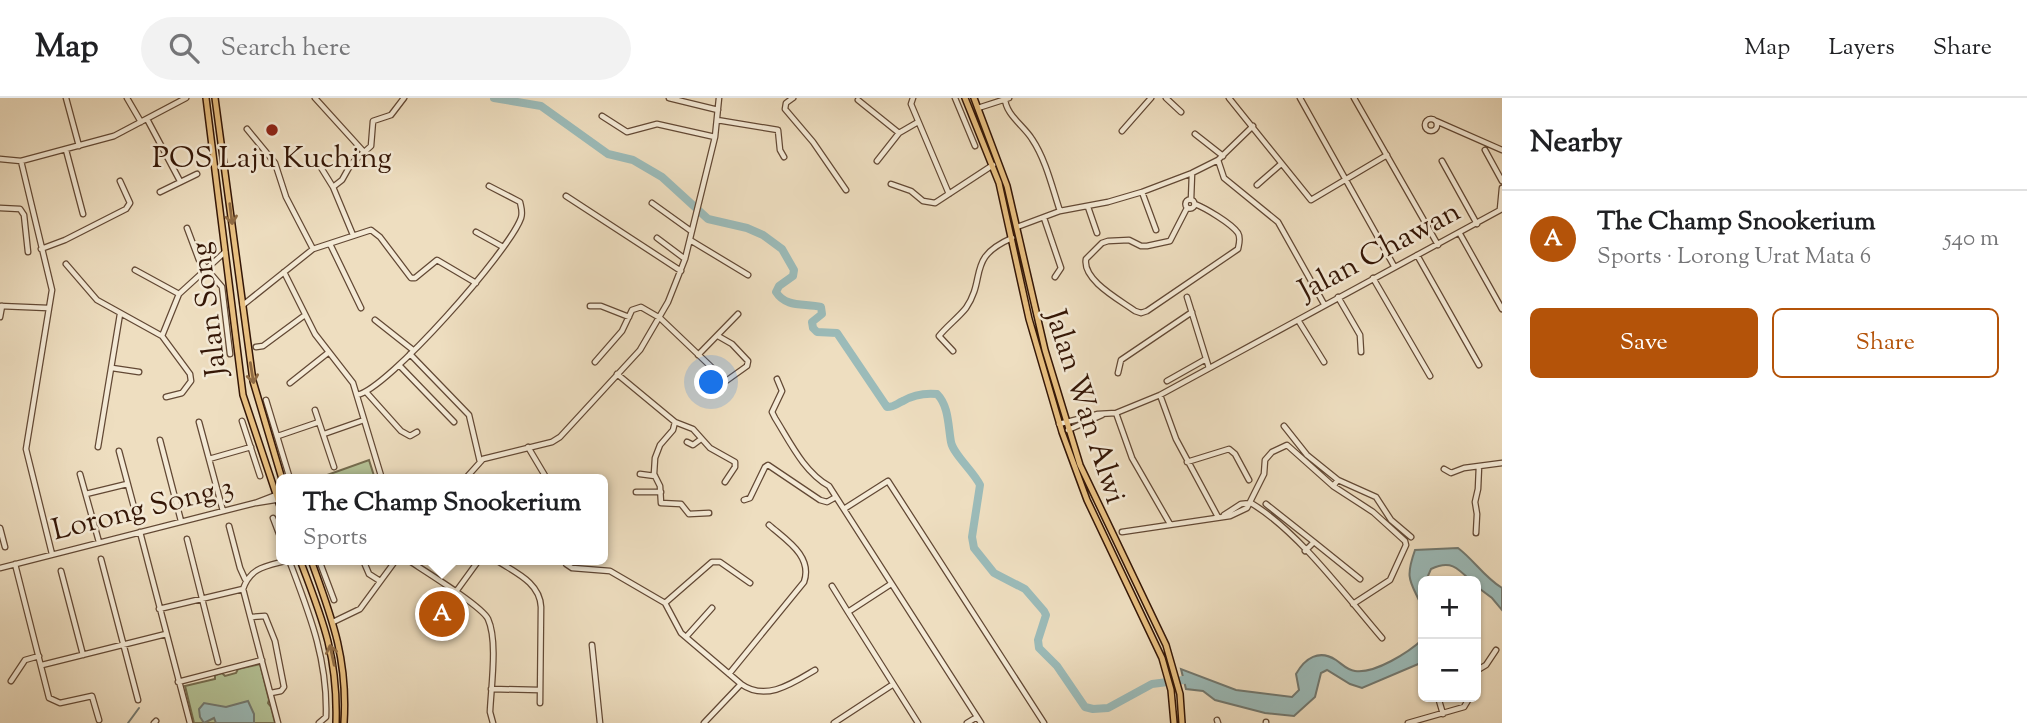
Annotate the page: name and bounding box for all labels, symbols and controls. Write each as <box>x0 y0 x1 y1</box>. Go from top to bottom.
search box <box>141 17 631 80</box>
text: Map <box>35 24 99 72</box>
icon: search <box>165 29 203 67</box>
text: Search here <box>221 30 351 67</box>
text: Map <box>1744 31 1790 65</box>
text: Layers <box>1828 31 1895 65</box>
text: Share <box>1933 31 1992 65</box>
marker: POS Laju Kuching <box>264 122 280 138</box>
text: Nearby <box>1530 122 1622 165</box>
place label: POS Laju Kuching <box>152 138 392 181</box>
street label: Jalan Chawan <box>1290 191 1469 314</box>
one-way arrow <box>224 202 237 225</box>
text: The Champ Snookerium <box>1597 204 1876 241</box>
text: A <box>1544 223 1562 256</box>
text: 540 m <box>1944 223 1999 256</box>
street label: Jalan Song <box>180 239 240 381</box>
text: Sports · Lorong Urat Mata 6 <box>1597 241 1871 274</box>
street label: Jalan Wan Alwi <box>1032 303 1136 510</box>
button: Save <box>1530 308 1758 378</box>
button: Share <box>1772 308 1999 378</box>
one-way arrow <box>246 361 259 384</box>
your location <box>694 365 728 399</box>
street label: Lorong Song 3 <box>48 467 238 553</box>
popup <box>276 474 608 565</box>
text: The Champ Snookerium <box>303 485 581 522</box>
text: Sports <box>303 522 367 555</box>
map controls <box>1418 576 1481 702</box>
button: + <box>1418 576 1481 639</box>
pin: A <box>419 588 465 640</box>
button: − <box>1418 639 1481 702</box>
one-way arrow <box>325 644 339 667</box>

